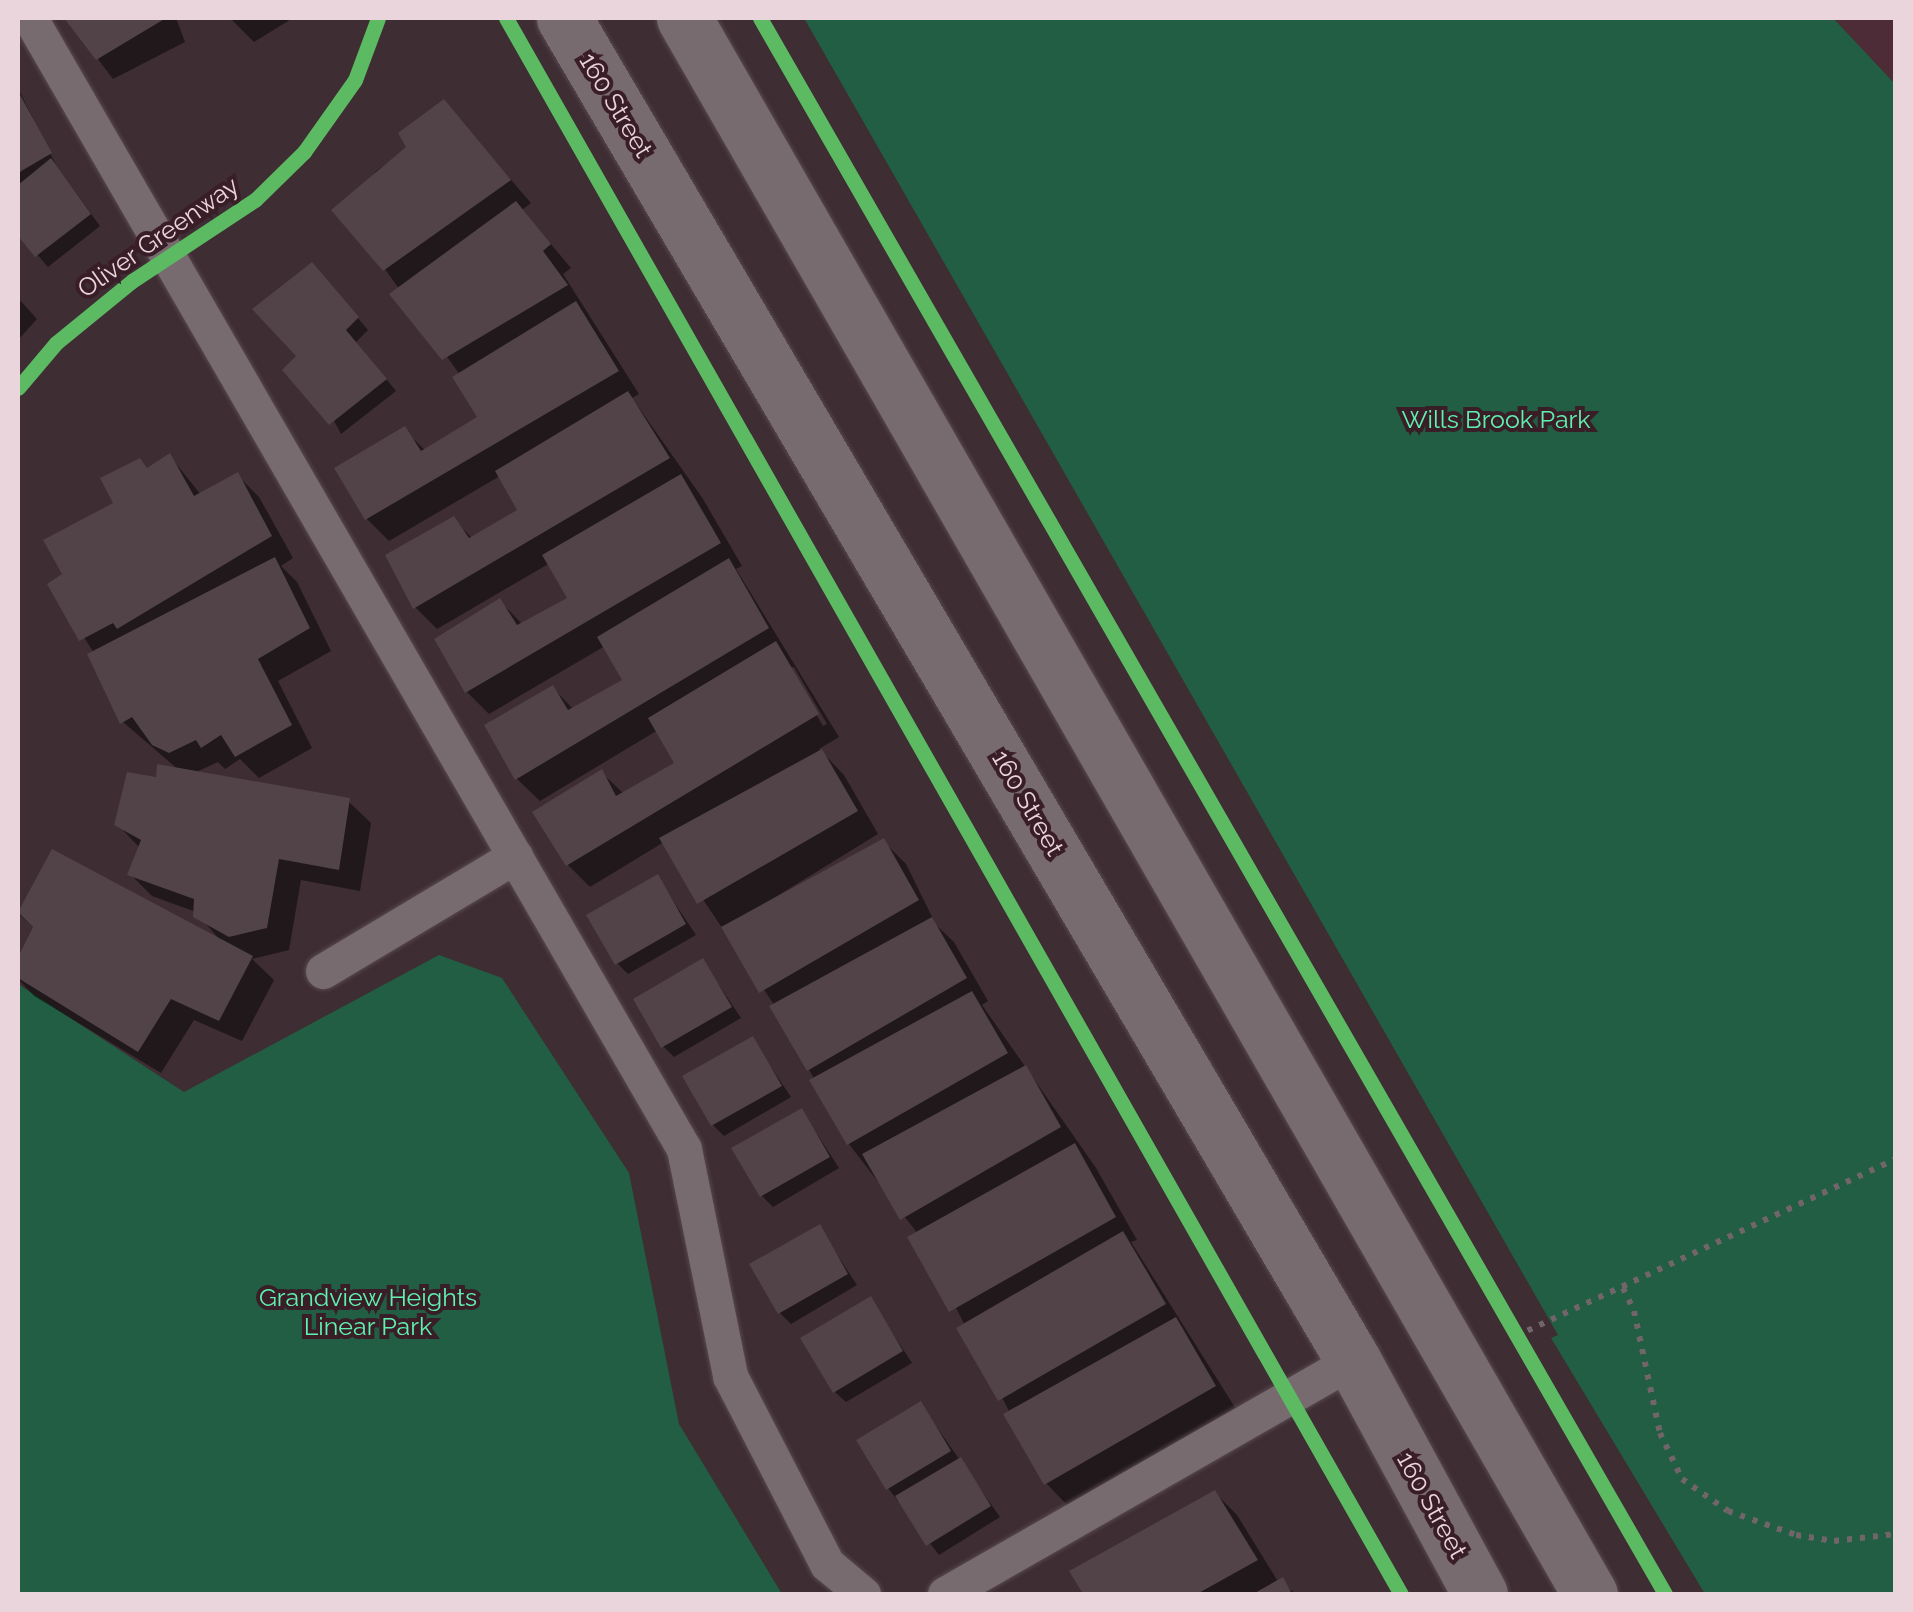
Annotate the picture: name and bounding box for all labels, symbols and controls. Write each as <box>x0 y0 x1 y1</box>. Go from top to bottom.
street label: 160 Street <box>573 47 659 163</box>
street label: Oliver Greenway <box>71 170 245 304</box>
park label: Wills Brook Park <box>1401 404 1591 434</box>
street label: 160 Street <box>986 745 1070 861</box>
park label: Grandview Heights Linear Park <box>259 1283 477 1342</box>
street label: 160 Street <box>1391 1447 1473 1563</box>

